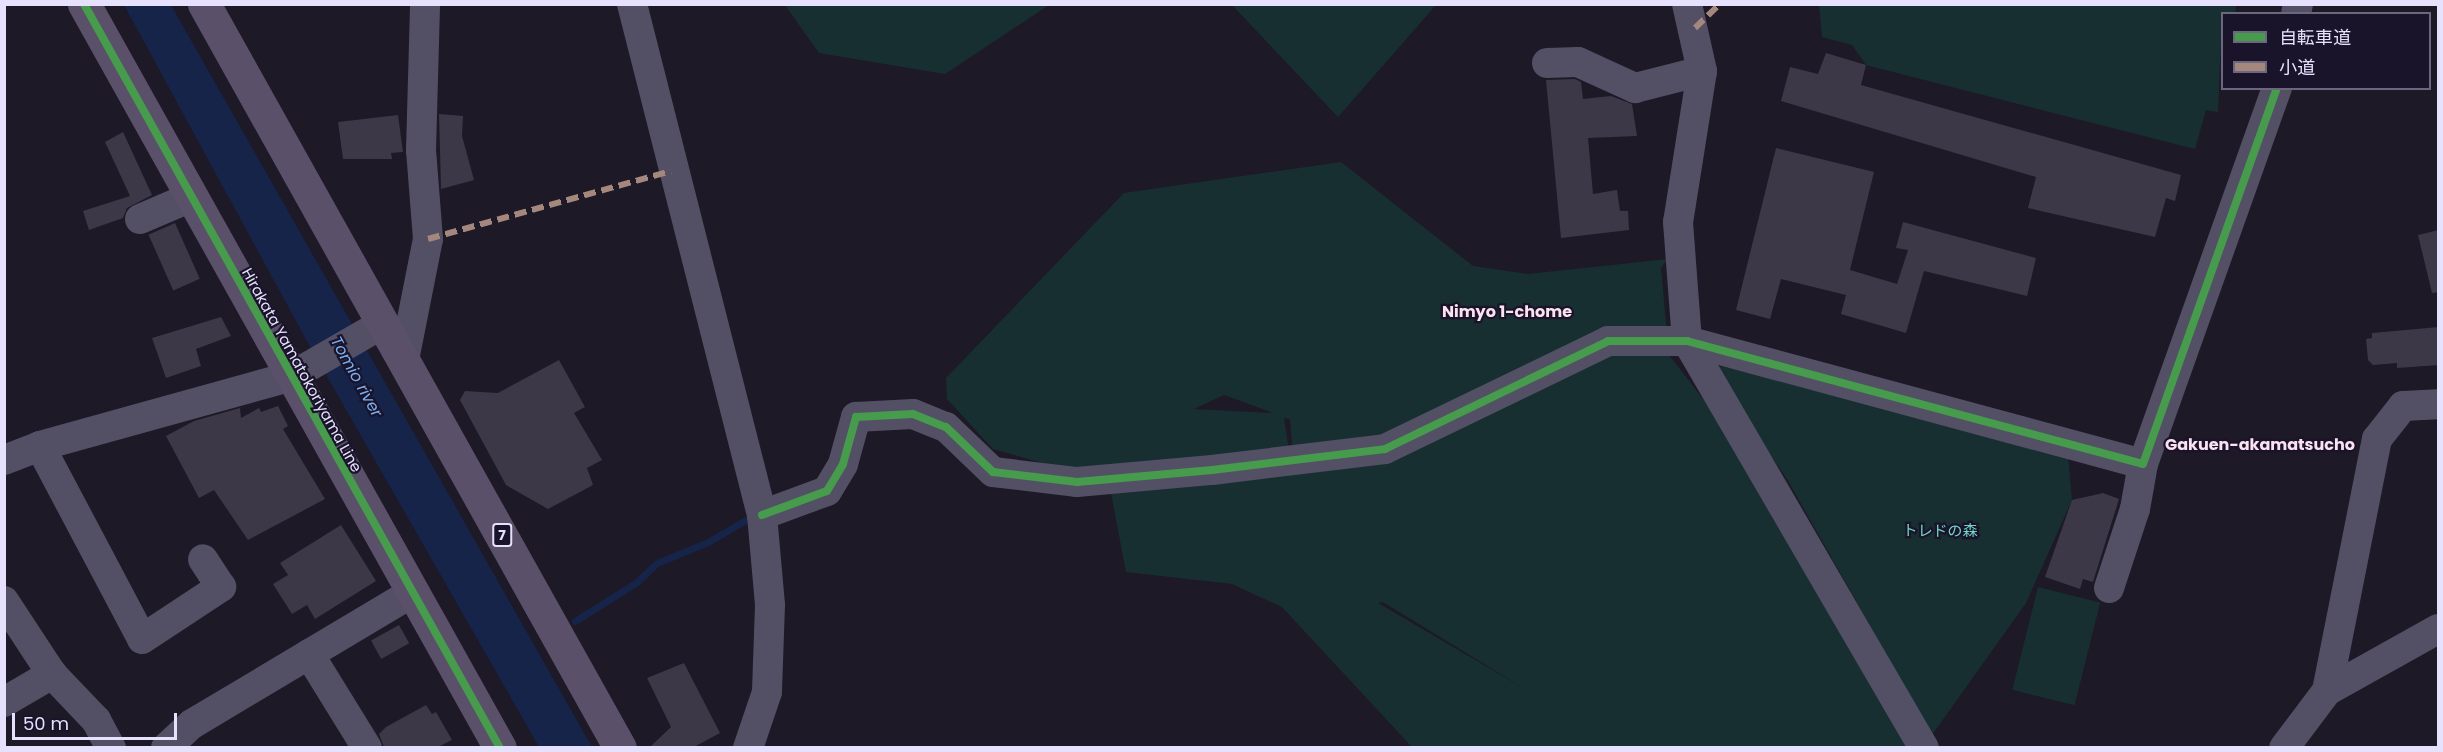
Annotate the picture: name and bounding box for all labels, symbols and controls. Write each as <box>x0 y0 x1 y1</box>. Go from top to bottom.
legend <box>2221 12 2431 90</box>
text: 自転車道 <box>2279 25 2351 50</box>
text: 小道 <box>2279 55 2315 80</box>
street label: Hirakata Yamatokoriyama Line <box>238 265 366 475</box>
district label: Nimyo 1-chome <box>1442 302 1572 322</box>
water label: Tomio river <box>326 333 386 421</box>
district label: Gakuen-akamatsucho <box>2165 435 2355 455</box>
park label: トレドの森 <box>1903 522 1977 540</box>
road number: 7 <box>492 524 512 546</box>
scale bar <box>15 701 180 739</box>
text: 50 m <box>23 711 69 736</box>

